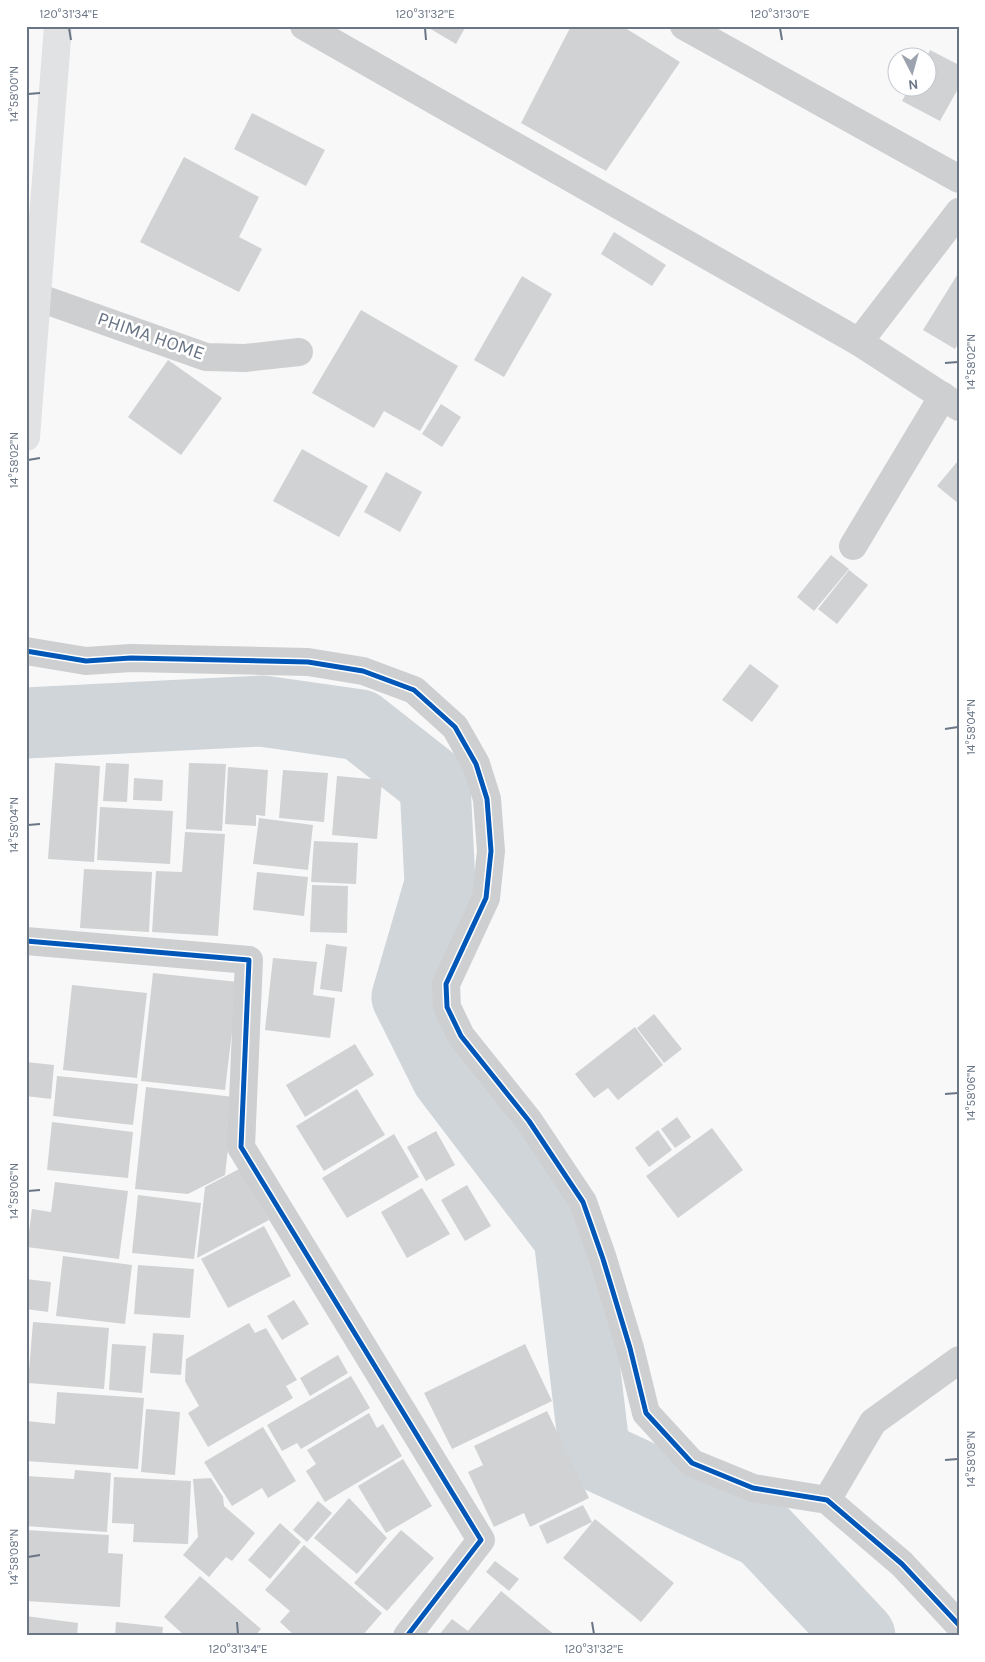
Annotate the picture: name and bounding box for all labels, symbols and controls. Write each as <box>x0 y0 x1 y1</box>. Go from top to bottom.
text: 120°31'34"E <box>40 7 99 21</box>
text: 120°31'32"E <box>395 7 455 21</box>
text: 120°31'30"E <box>750 7 810 21</box>
north arrow <box>888 48 938 98</box>
text: 14°58'00"N <box>7 66 21 122</box>
text: N <box>907 75 919 93</box>
street label: PHIMA HOME <box>95 307 207 365</box>
text: 14°58'02"N <box>964 334 978 390</box>
text: 14°58'02"N <box>7 432 21 488</box>
text: 14°58'04"N <box>964 699 978 755</box>
text: 14°58'04"N <box>7 797 21 853</box>
text: 14°58'06"N <box>964 1065 978 1121</box>
text: 14°58'06"N <box>7 1163 21 1219</box>
text: 14°58'08"N <box>964 1431 978 1487</box>
text: 14°58'08"N <box>7 1529 21 1585</box>
text: 120°31'34"E <box>209 1642 268 1656</box>
text: 120°31'32"E <box>564 1642 624 1656</box>

